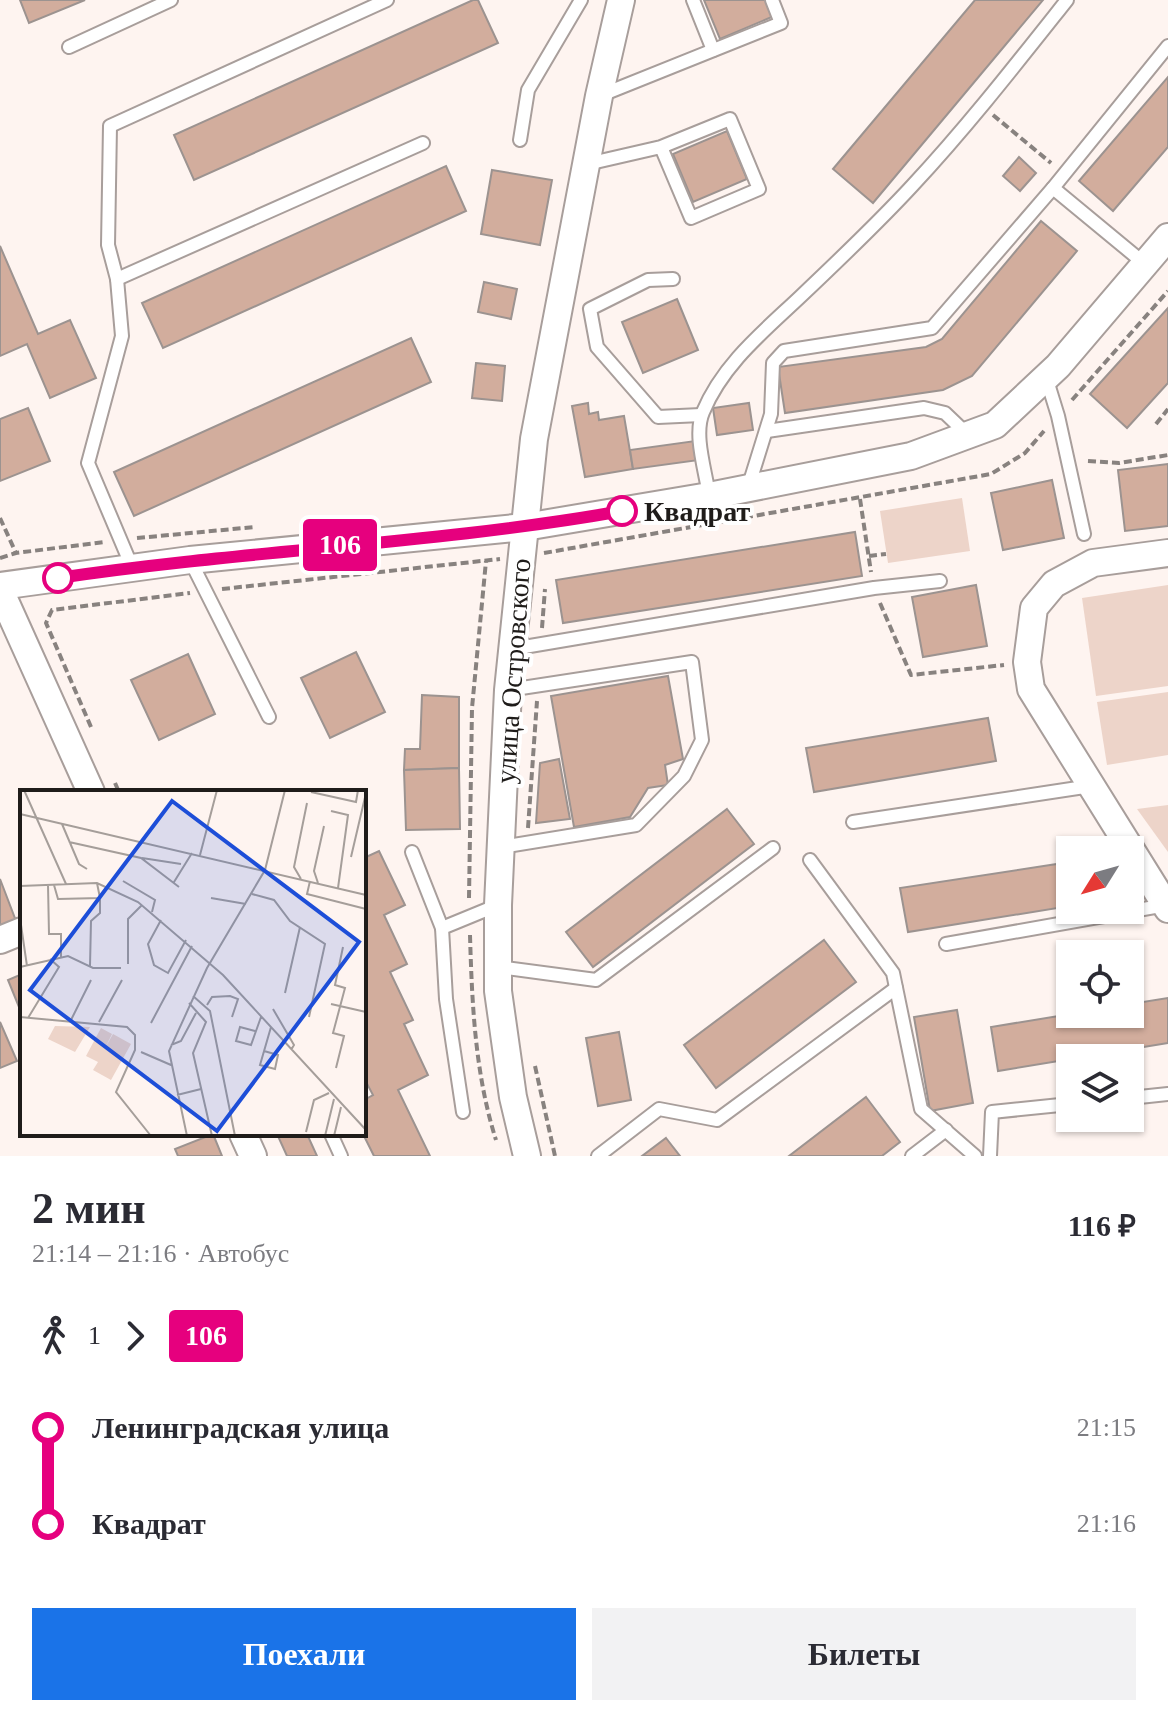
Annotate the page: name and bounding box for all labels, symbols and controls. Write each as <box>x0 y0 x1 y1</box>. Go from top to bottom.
marker: Квадрат <box>607 496 637 526</box>
place label: Квадрат <box>644 496 750 527</box>
line badge: 106 <box>294 519 386 571</box>
text: 106 <box>319 529 361 560</box>
street label: улица Островского <box>490 557 536 785</box>
unlabelled marker <box>43 563 73 593</box>
inset map <box>20 790 366 1136</box>
north arrow <box>1056 836 1144 924</box>
map controls <box>1056 836 1144 1132</box>
button: locate <box>1056 940 1144 1028</box>
button: layers <box>1056 1044 1144 1132</box>
text: 2 мин <box>32 1184 146 1233</box>
text: 116 ₽ <box>1068 1209 1136 1242</box>
text: 21:14 – 21:16 · Автобус <box>32 1239 289 1268</box>
icon: walk <box>32 1314 76 1358</box>
icon: forward <box>113 1314 157 1358</box>
text: 106 <box>185 1320 227 1351</box>
text: 1 <box>88 1321 101 1350</box>
text: Ленинградская улица <box>92 1411 389 1444</box>
text: 21:15 <box>1077 1413 1136 1442</box>
text: Квадрат <box>92 1507 206 1540</box>
text: 21:16 <box>1077 1509 1136 1538</box>
button: Поехали <box>32 1608 576 1700</box>
button: Билеты <box>592 1608 1136 1700</box>

